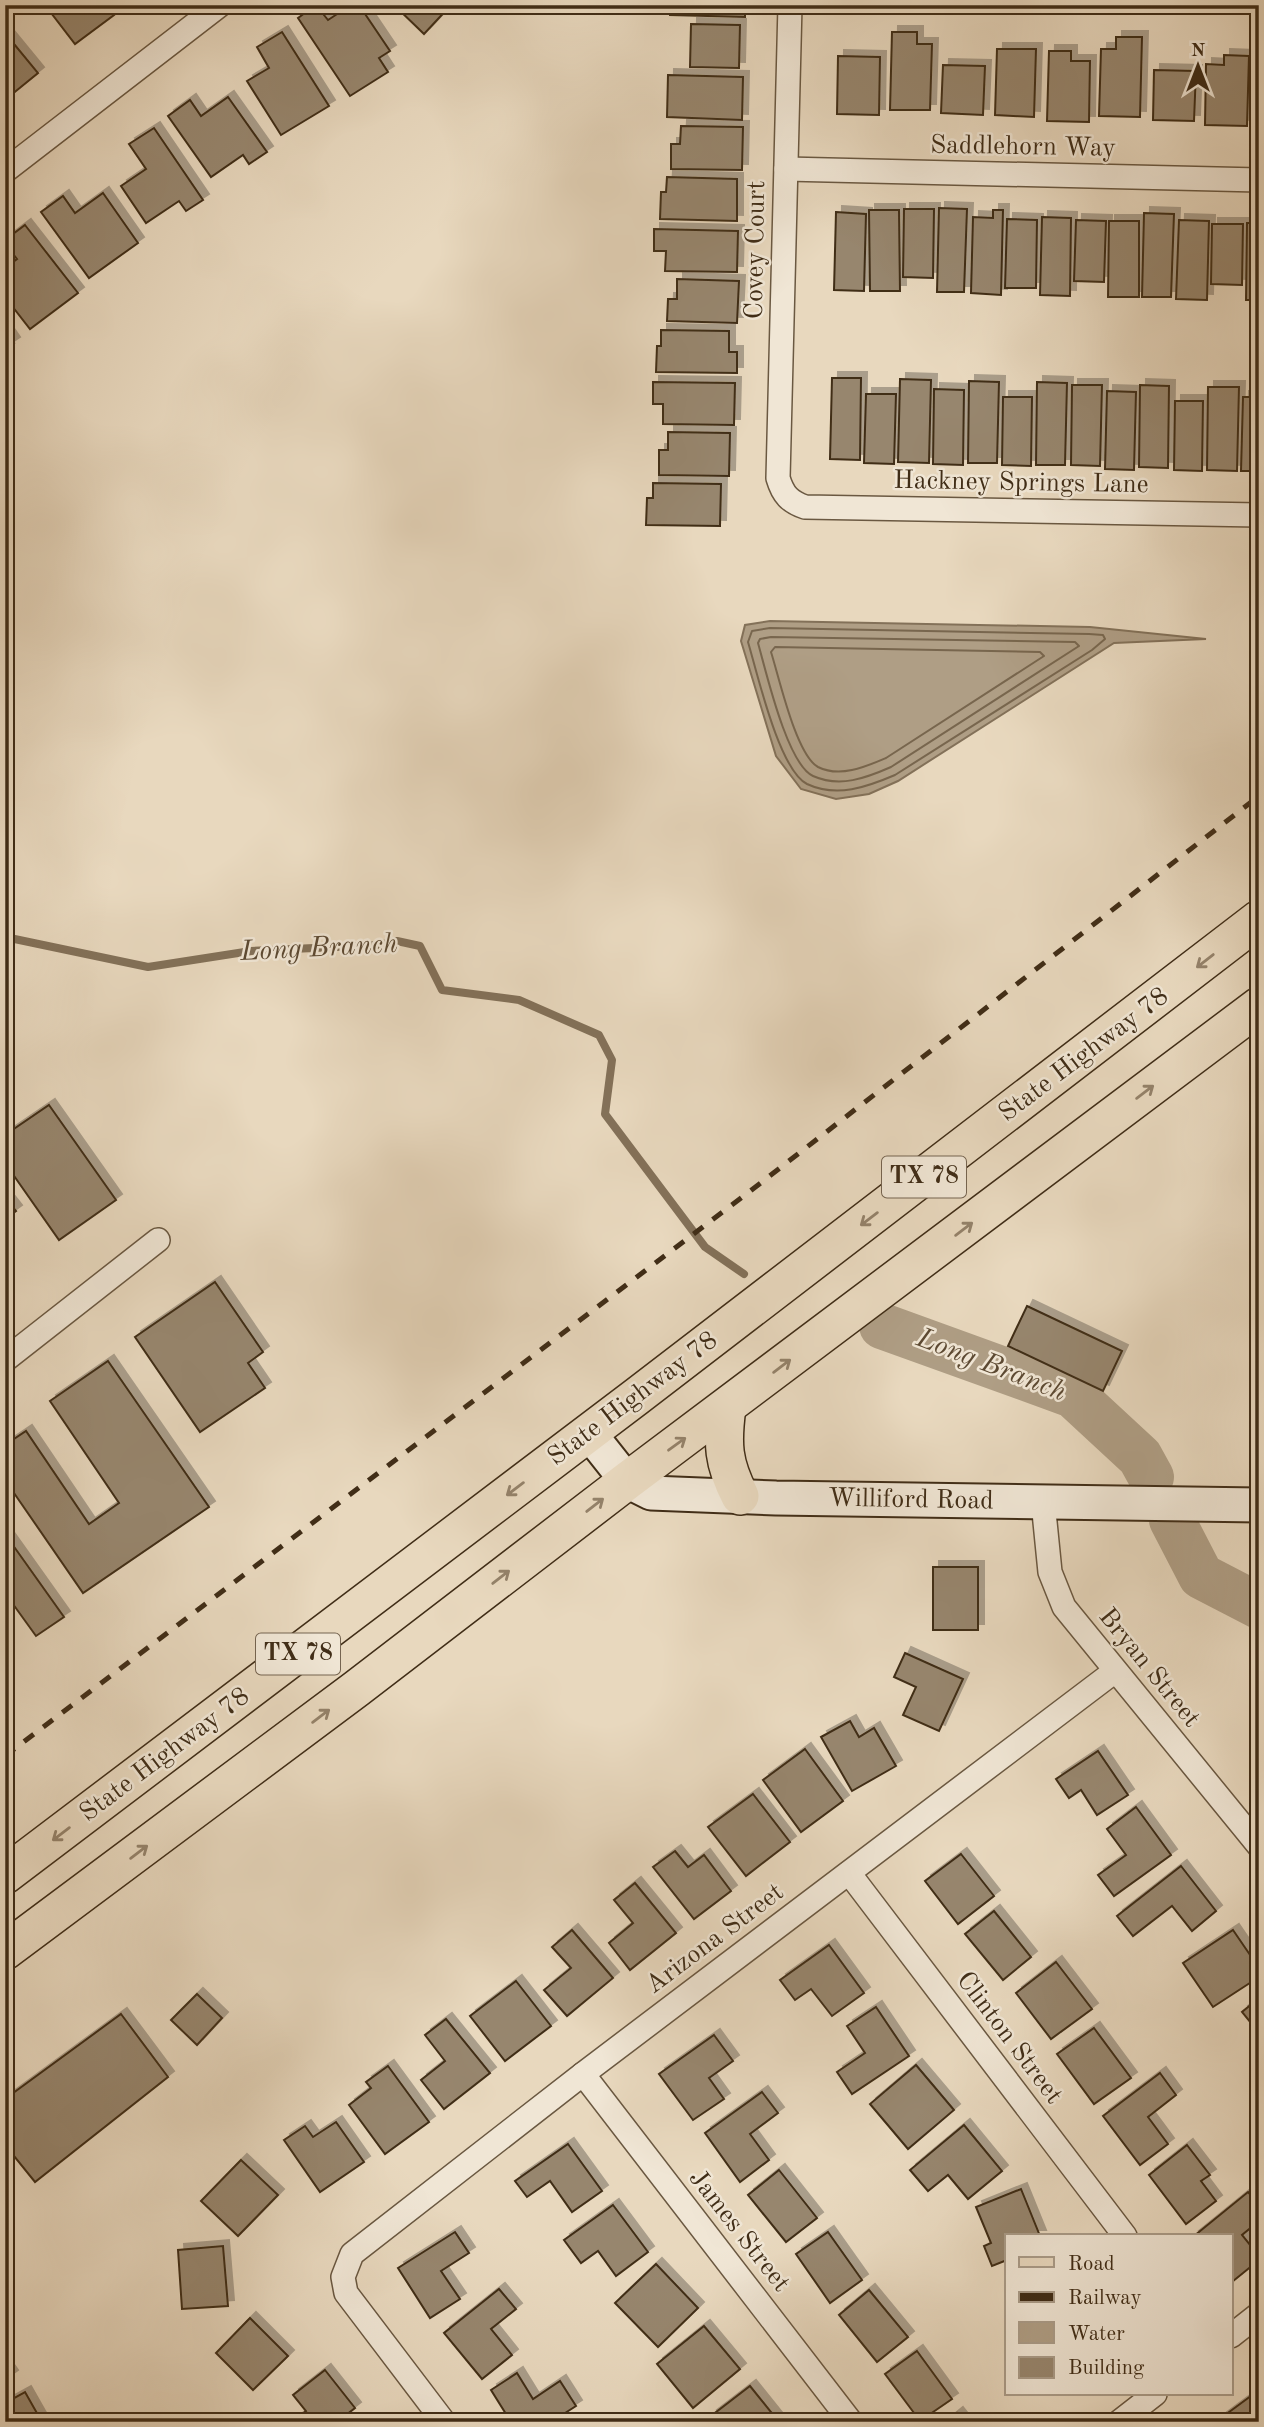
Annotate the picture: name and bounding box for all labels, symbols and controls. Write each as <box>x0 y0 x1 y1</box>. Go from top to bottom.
north arrow <box>1162 32 1232 102</box>
text: N <box>1191 42 1206 61</box>
street label: Saddlehorn Way <box>930 132 1116 162</box>
street label: Covey Court <box>742 180 770 320</box>
street label: Hackney Springs Lane <box>893 468 1149 498</box>
water label: Long Branch <box>238 931 399 967</box>
one-way arrow <box>1196 954 1215 969</box>
street label: State Highway 78 <box>994 983 1174 1127</box>
one-way arrow <box>1136 1085 1155 1100</box>
road number: TX 78 <box>882 1156 966 1198</box>
one-way arrow <box>859 1211 878 1226</box>
one-way arrow <box>954 1221 973 1236</box>
water label: Long Branch <box>911 1324 1070 1407</box>
street label: State Highway 78 <box>543 1327 723 1471</box>
one-way arrow <box>772 1358 791 1373</box>
one-way arrow <box>667 1436 686 1451</box>
one-way arrow <box>506 1481 525 1496</box>
street label: Williford Road <box>828 1486 994 1514</box>
one-way arrow <box>586 1497 604 1512</box>
one-way arrow <box>492 1570 510 1585</box>
street label: Bryan Street <box>1093 1604 1205 1732</box>
road number: TX 78 <box>256 1634 340 1674</box>
street label: State Highway 78 <box>75 1683 255 1827</box>
one-way arrow <box>311 1708 330 1723</box>
one-way arrow <box>52 1826 70 1841</box>
one-way arrow <box>129 1845 148 1860</box>
street label: Arizona Street <box>641 1879 789 1999</box>
street label: Clinton Street <box>951 1967 1067 2109</box>
street label: James Street <box>684 2165 794 2297</box>
legend <box>1005 2234 1232 2396</box>
text: Road <box>1068 2254 1115 2275</box>
text: Railway <box>1068 2288 1142 2309</box>
text: Water <box>1068 2324 1125 2345</box>
text: Building <box>1068 2358 1145 2379</box>

